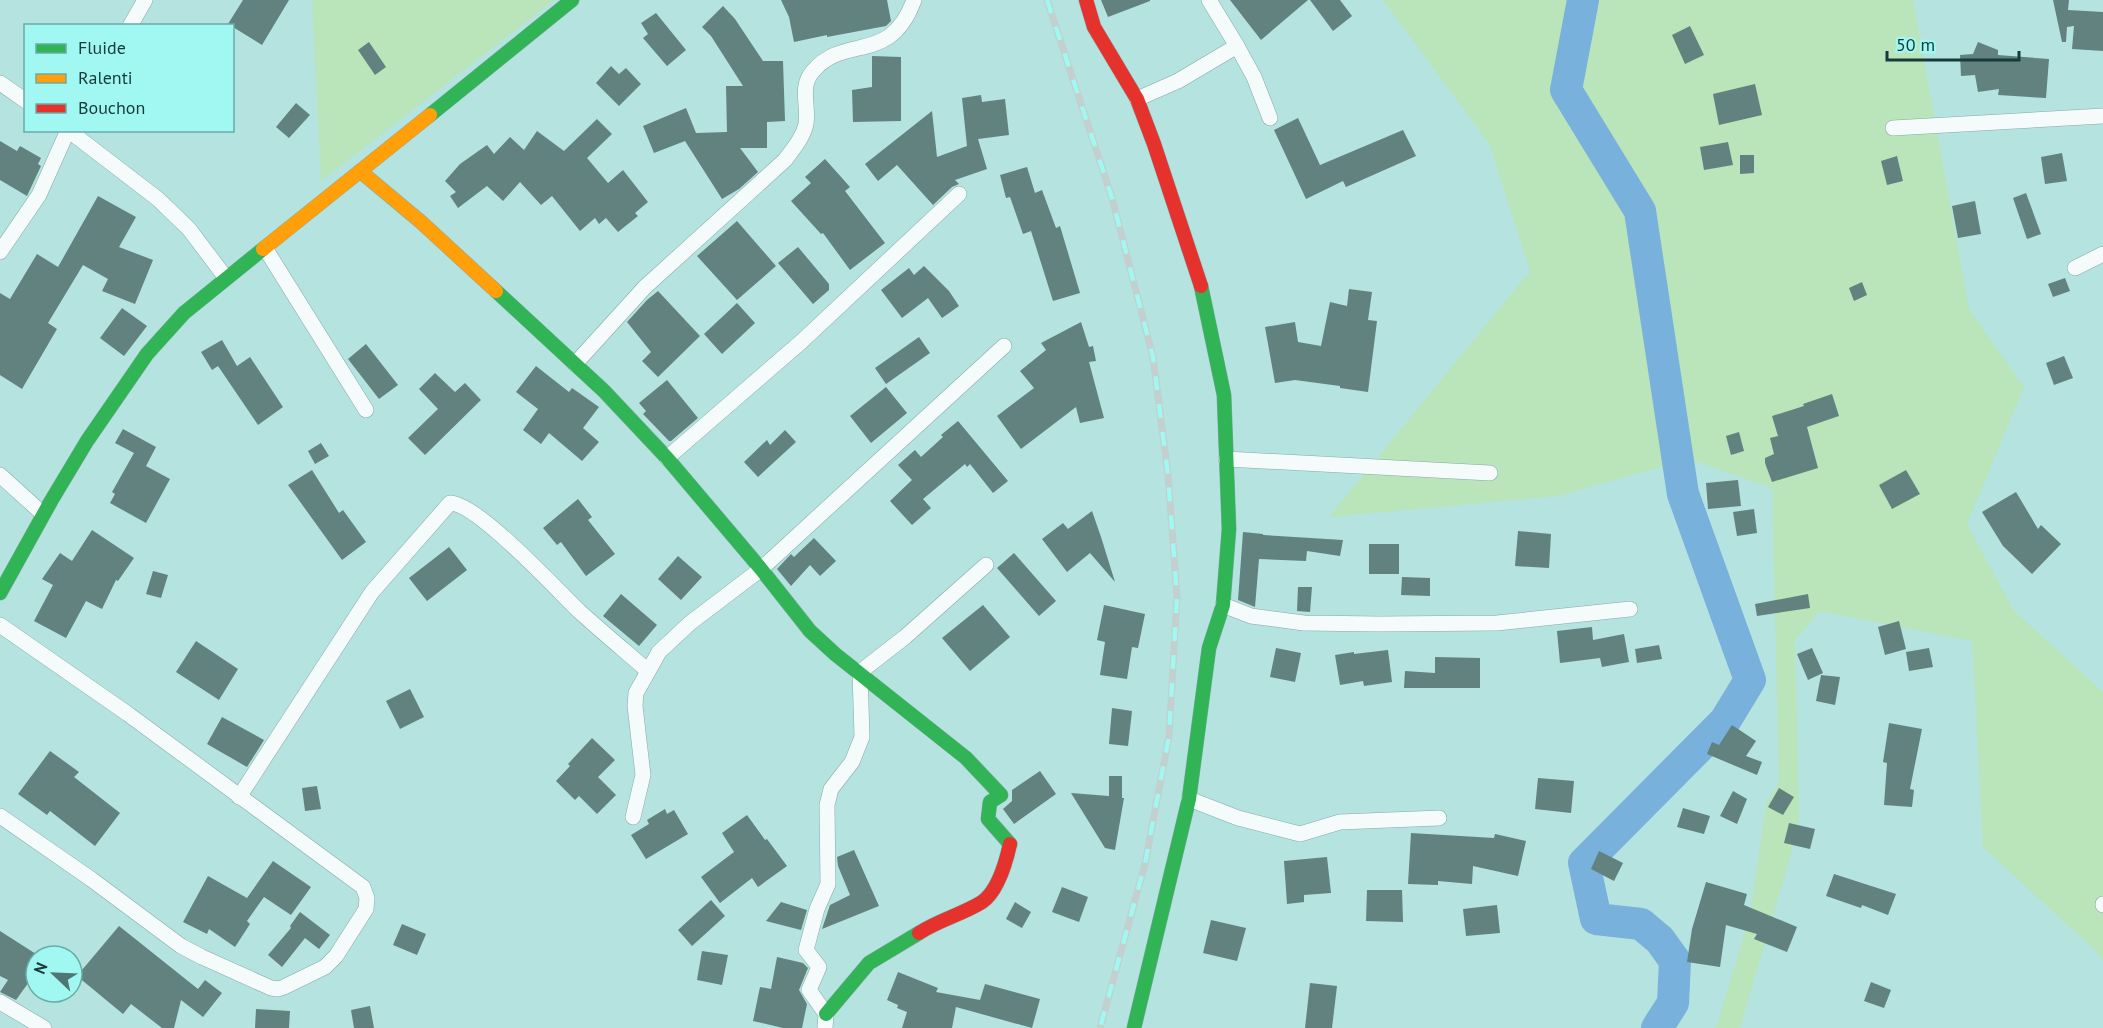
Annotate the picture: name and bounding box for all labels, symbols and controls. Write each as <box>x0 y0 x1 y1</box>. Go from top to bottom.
legend <box>24 24 234 132</box>
scale bar <box>1887 24 2019 62</box>
text: 50 m <box>1896 33 1935 56</box>
text: Fluide <box>78 36 126 59</box>
text: Ralenti <box>78 66 133 89</box>
text: Bouchon <box>78 96 145 119</box>
north arrow <box>24 944 84 1004</box>
text: N <box>29 959 51 977</box>

